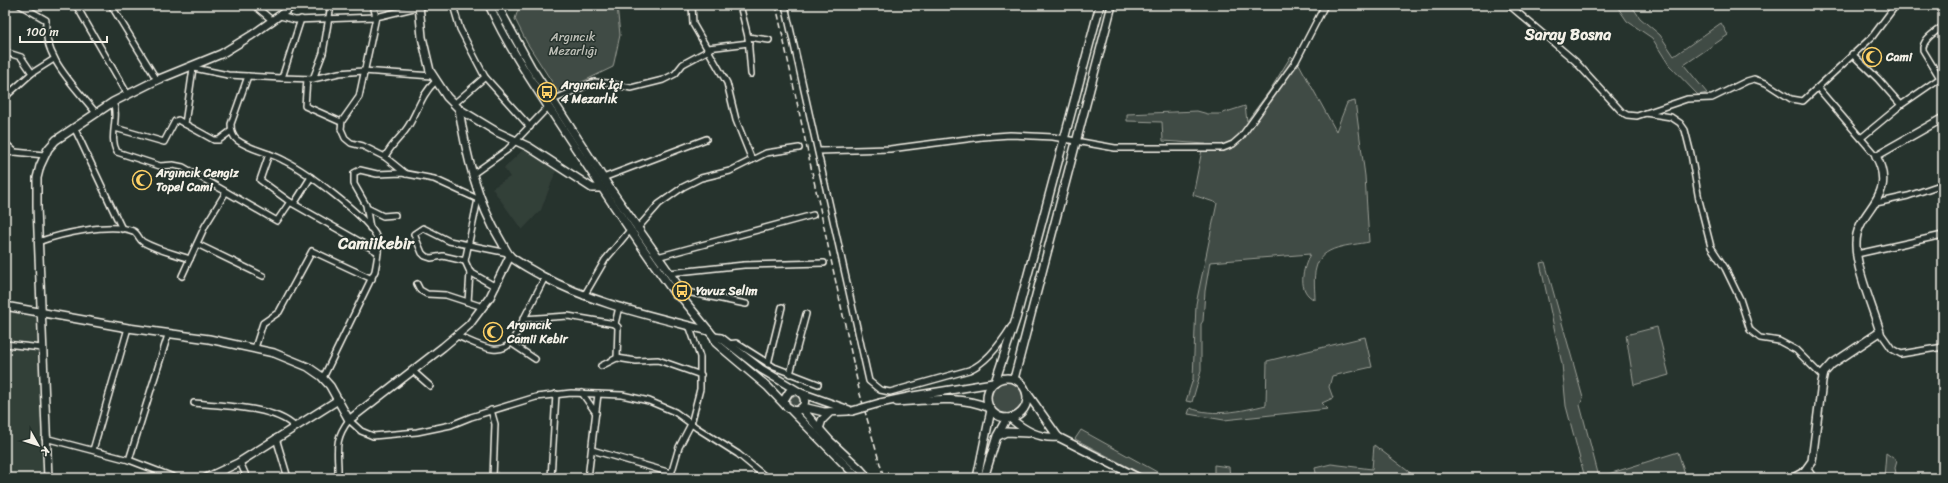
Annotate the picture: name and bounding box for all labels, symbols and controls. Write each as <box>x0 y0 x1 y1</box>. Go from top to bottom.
scale bar <box>20 18 107 44</box>
district label: Saray Bosna <box>1524 20 1611 49</box>
text: 100 m <box>26 21 59 43</box>
park label: Argıncık Mezarlığı <box>549 26 597 62</box>
mosque icon: Cami <box>1861 46 1883 68</box>
place label: Cami <box>1885 46 1913 68</box>
place label: Argıncık İçi 4 Mezarlık <box>560 74 623 110</box>
bus stop icon: Argıncık İçi 4 Mezarlık <box>536 81 558 103</box>
place label: Argıncık Cengiz Topel Cami <box>155 162 240 198</box>
mosque icon: Argıncık Cengiz Topel Cami <box>131 169 153 191</box>
district label: Camiikebir <box>337 229 415 258</box>
bus stop icon: Yavuz Selim <box>671 280 693 302</box>
place label: Yavuz Selim <box>696 280 758 302</box>
place label: Argıncık Camii Kebir <box>506 314 569 350</box>
mosque icon: Argıncık Camii Kebir <box>482 321 504 343</box>
north arrow <box>18 425 58 465</box>
text: K <box>35 442 56 461</box>

